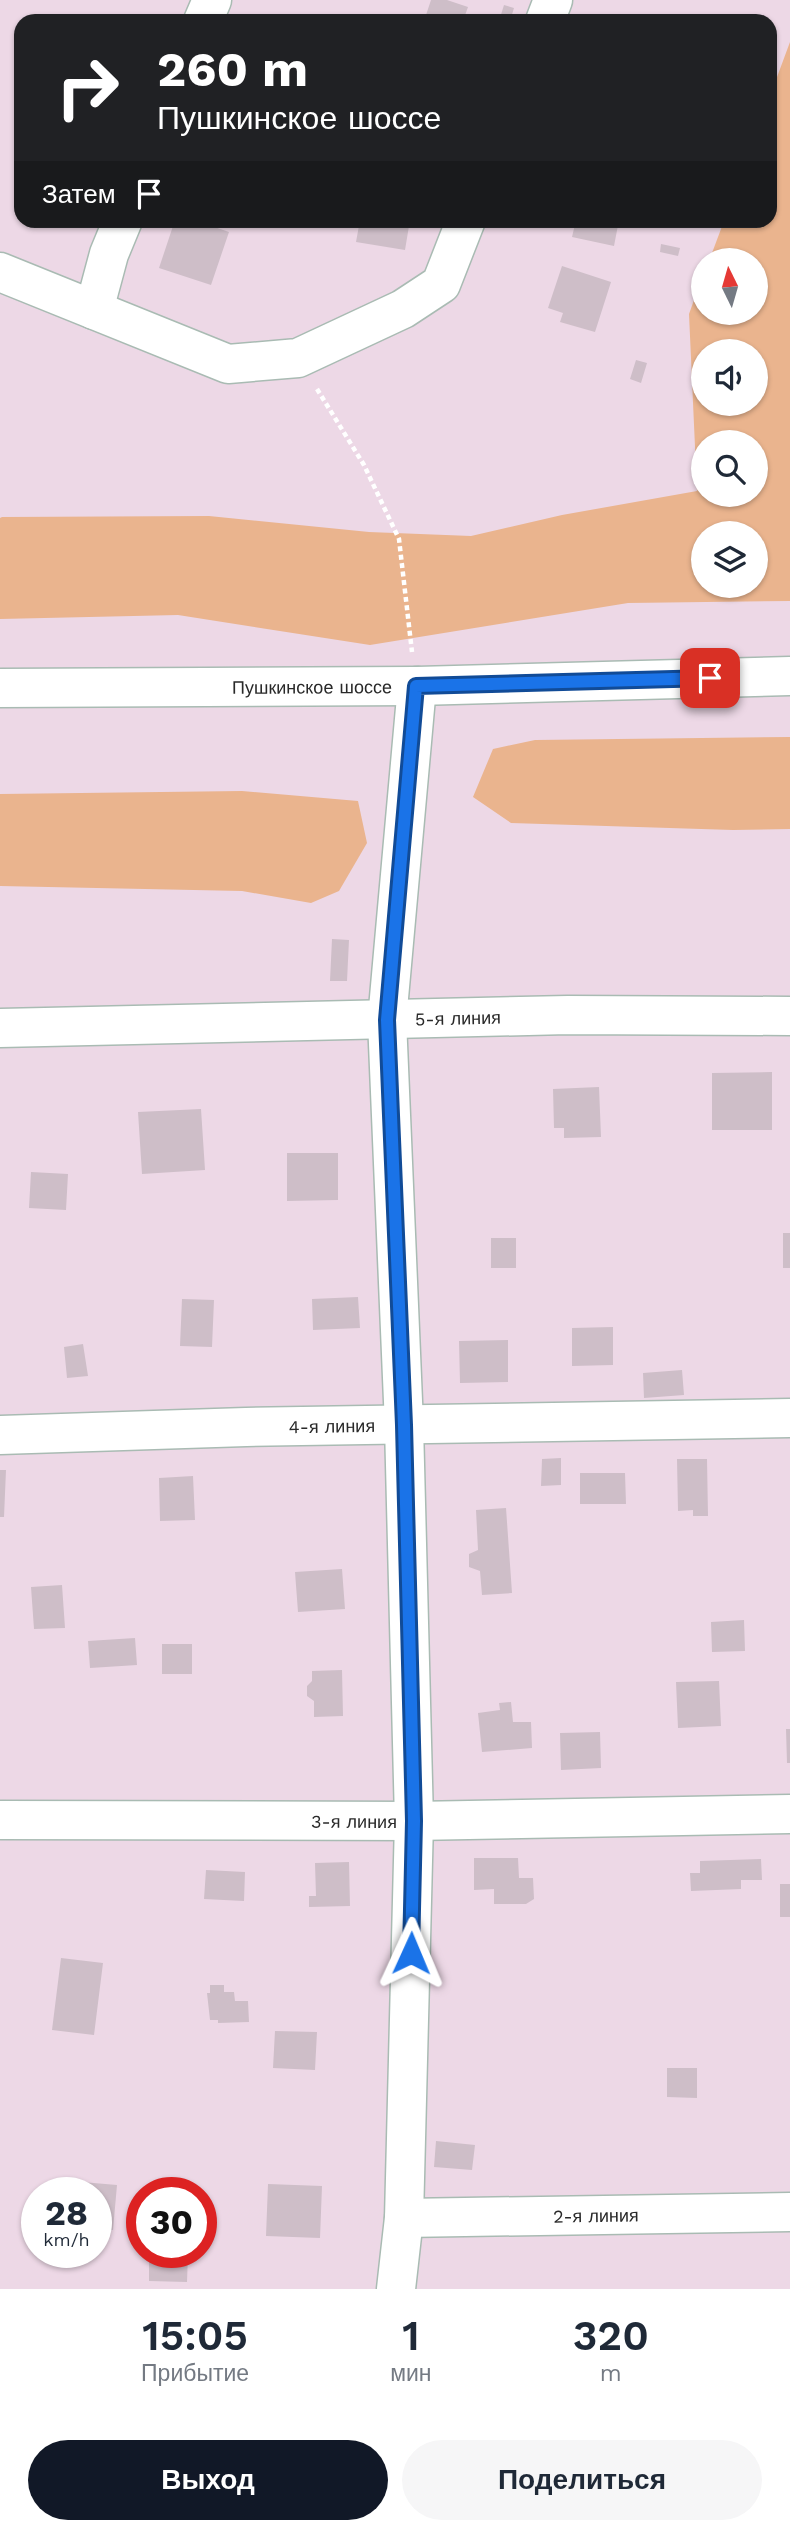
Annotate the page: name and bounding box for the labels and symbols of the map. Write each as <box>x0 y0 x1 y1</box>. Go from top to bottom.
north arrow <box>691 248 768 326</box>
pin <box>680 648 740 708</box>
street label: Пушкинское шоссе <box>232 676 392 697</box>
street label: 5-я линия <box>415 1006 501 1029</box>
street label: 4-я линия <box>288 1414 375 1437</box>
street label: 3-я линия <box>311 1810 397 1831</box>
position arrow <box>374 1916 448 1990</box>
speed limit sign: 30 <box>126 2177 217 2268</box>
street label: 2-я линия <box>553 2204 639 2226</box>

